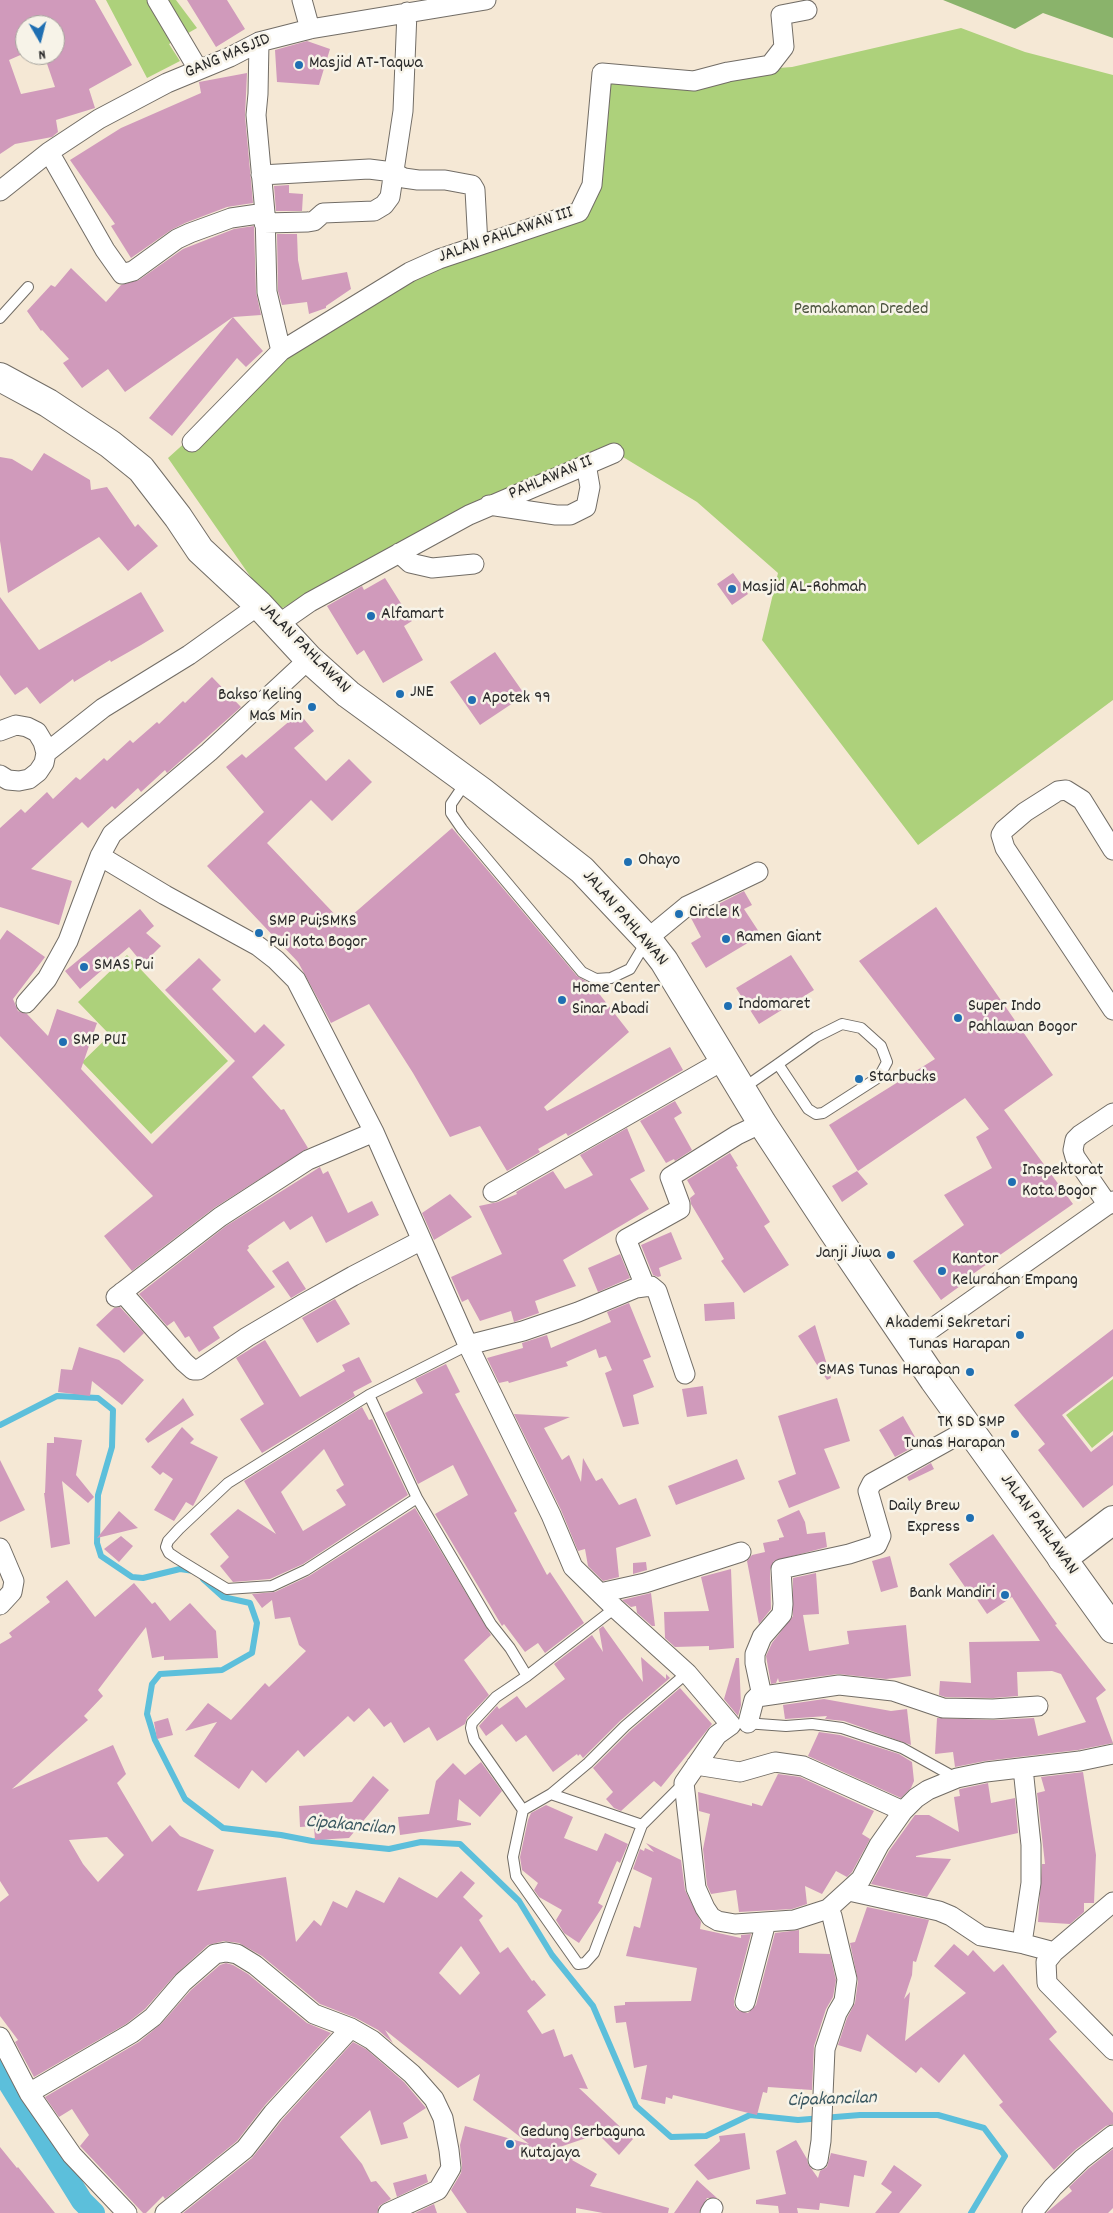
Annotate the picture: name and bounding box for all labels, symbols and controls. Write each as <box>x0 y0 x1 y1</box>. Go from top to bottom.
north arrow <box>15 15 65 65</box>
street label: GANG MASJID <box>182 29 274 85</box>
text: N <box>37 43 47 64</box>
place label: Masjid AT-Taqwa <box>309 54 423 76</box>
marker: Masjid AT-Taqwa <box>293 59 305 71</box>
street label: JALAN PAHLAWAN III <box>436 203 576 269</box>
park label: Pemakaman Dreded <box>794 300 928 322</box>
street label: PAHLAWAN II <box>506 452 596 506</box>
place label: Masjid AL-Rohmah <box>742 578 867 600</box>
marker: Masjid AL-Rohmah <box>726 583 738 595</box>
street label: JALAN PAHLAWAN <box>254 599 354 699</box>
place label: Alfamart <box>381 605 444 627</box>
marker: Alfamart <box>365 610 377 622</box>
place label: JNE <box>410 683 434 705</box>
place label: Bakso Keling Mas Min <box>218 686 302 729</box>
marker: JNE <box>394 688 406 700</box>
place label: Apotek 99 <box>482 689 551 711</box>
marker: Apotek 99 <box>466 694 478 706</box>
marker: Bakso Keling Mas Min <box>306 701 318 713</box>
place label: Ohayo <box>638 851 680 873</box>
marker: Ohayo <box>622 856 634 868</box>
street label: JALAN PAHLAWAN <box>576 867 672 971</box>
place label: Circle K <box>689 903 740 925</box>
marker: Circle K <box>673 908 685 920</box>
place label: SMP Pui;SMKS Pui Kota Bogor <box>269 912 367 954</box>
marker: SMP Pui;SMKS Pui Kota Bogor <box>253 927 265 939</box>
place label: Ramen Giant <box>736 928 822 950</box>
marker: Ramen Giant <box>720 933 732 945</box>
place label: SMAS Pui <box>94 956 154 978</box>
marker: SMAS Pui <box>78 961 90 973</box>
place label: Home Center Sinar Abadi <box>572 979 660 1022</box>
marker: Home Center Sinar Abadi <box>556 994 568 1006</box>
place label: Indomaret <box>738 995 810 1017</box>
place label: Super Indo Pahlawan Bogor <box>968 997 1077 1040</box>
marker: Indomaret <box>722 1000 734 1012</box>
marker: Super Indo Pahlawan Bogor <box>952 1012 964 1024</box>
place label: SMP PUI <box>73 1031 126 1053</box>
marker: SMP PUI <box>57 1036 69 1048</box>
place label: Starbucks <box>869 1068 936 1090</box>
marker: Starbucks <box>853 1073 865 1085</box>
place label: Inspektorat Kota Bogor <box>1022 1161 1103 1204</box>
marker: Inspektorat Kota Bogor <box>1006 1176 1018 1188</box>
place label: Janji Jiwa <box>816 1244 881 1266</box>
marker: Janji Jiwa <box>885 1249 897 1261</box>
place label: Kantor Kelurahan Empang <box>952 1250 1078 1292</box>
marker: Kantor Kelurahan Empang <box>936 1265 948 1277</box>
place label: Akademi Sekretari Tunas Harapan <box>885 1314 1010 1356</box>
marker: Akademi Sekretari Tunas Harapan <box>1014 1329 1026 1341</box>
place label: SMAS Tunas Harapan <box>818 1361 960 1383</box>
marker: SMAS Tunas Harapan <box>964 1366 976 1378</box>
place label: TK SD SMP Tunas Harapan <box>904 1413 1005 1456</box>
marker: TK SD SMP Tunas Harapan <box>1009 1428 1021 1440</box>
street label: JALAN PAHLAWAN <box>994 1470 1082 1580</box>
place label: Daily Brew Express <box>889 1497 960 1540</box>
marker: Daily Brew Express <box>964 1512 976 1524</box>
place label: Bank Mandiri <box>909 1584 995 1606</box>
marker: Bank Mandiri <box>999 1589 1011 1601</box>
water label: Cipakancilan <box>305 1812 395 1842</box>
water label: Cipakancilan <box>787 2088 877 2114</box>
place label: Gedung Serbaguna Kutajaya <box>520 2123 645 2166</box>
marker: Gedung Serbaguna Kutajaya <box>504 2138 516 2150</box>

